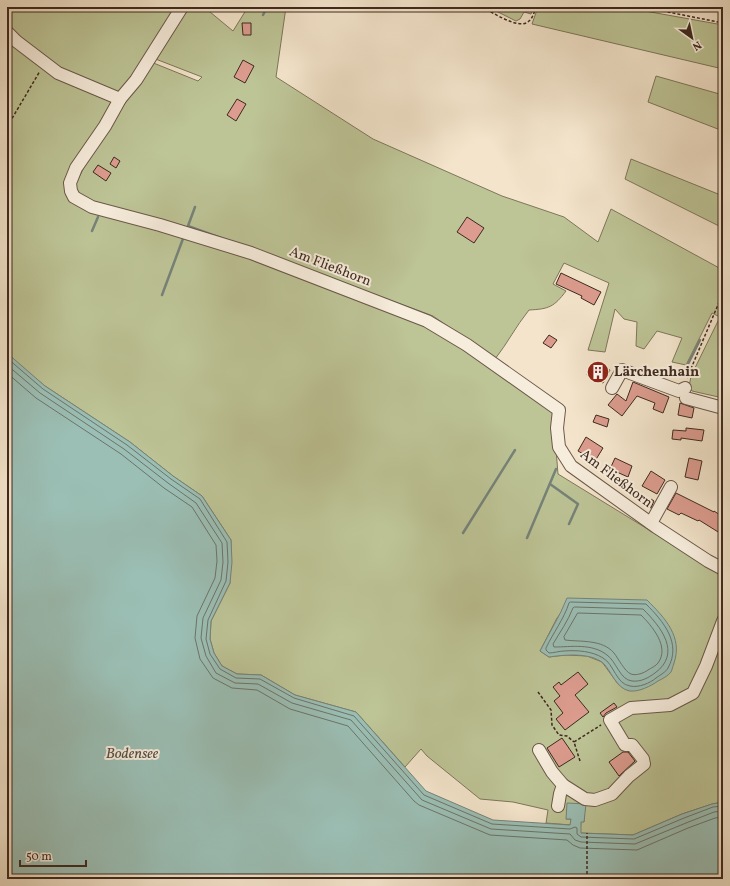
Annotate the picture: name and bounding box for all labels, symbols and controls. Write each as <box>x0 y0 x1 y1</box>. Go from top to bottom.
north arrow <box>672 18 712 58</box>
text: N <box>689 37 704 54</box>
street label: Am Fließhorn <box>286 243 374 291</box>
building icon: Lärchenhain <box>585 359 611 385</box>
place label: Lärchenhain <box>614 363 699 382</box>
street label: Am Fließhorn <box>576 445 656 513</box>
water label: Bodensee <box>106 744 159 765</box>
scale bar <box>20 842 86 868</box>
text: 50 m <box>26 849 52 865</box>

